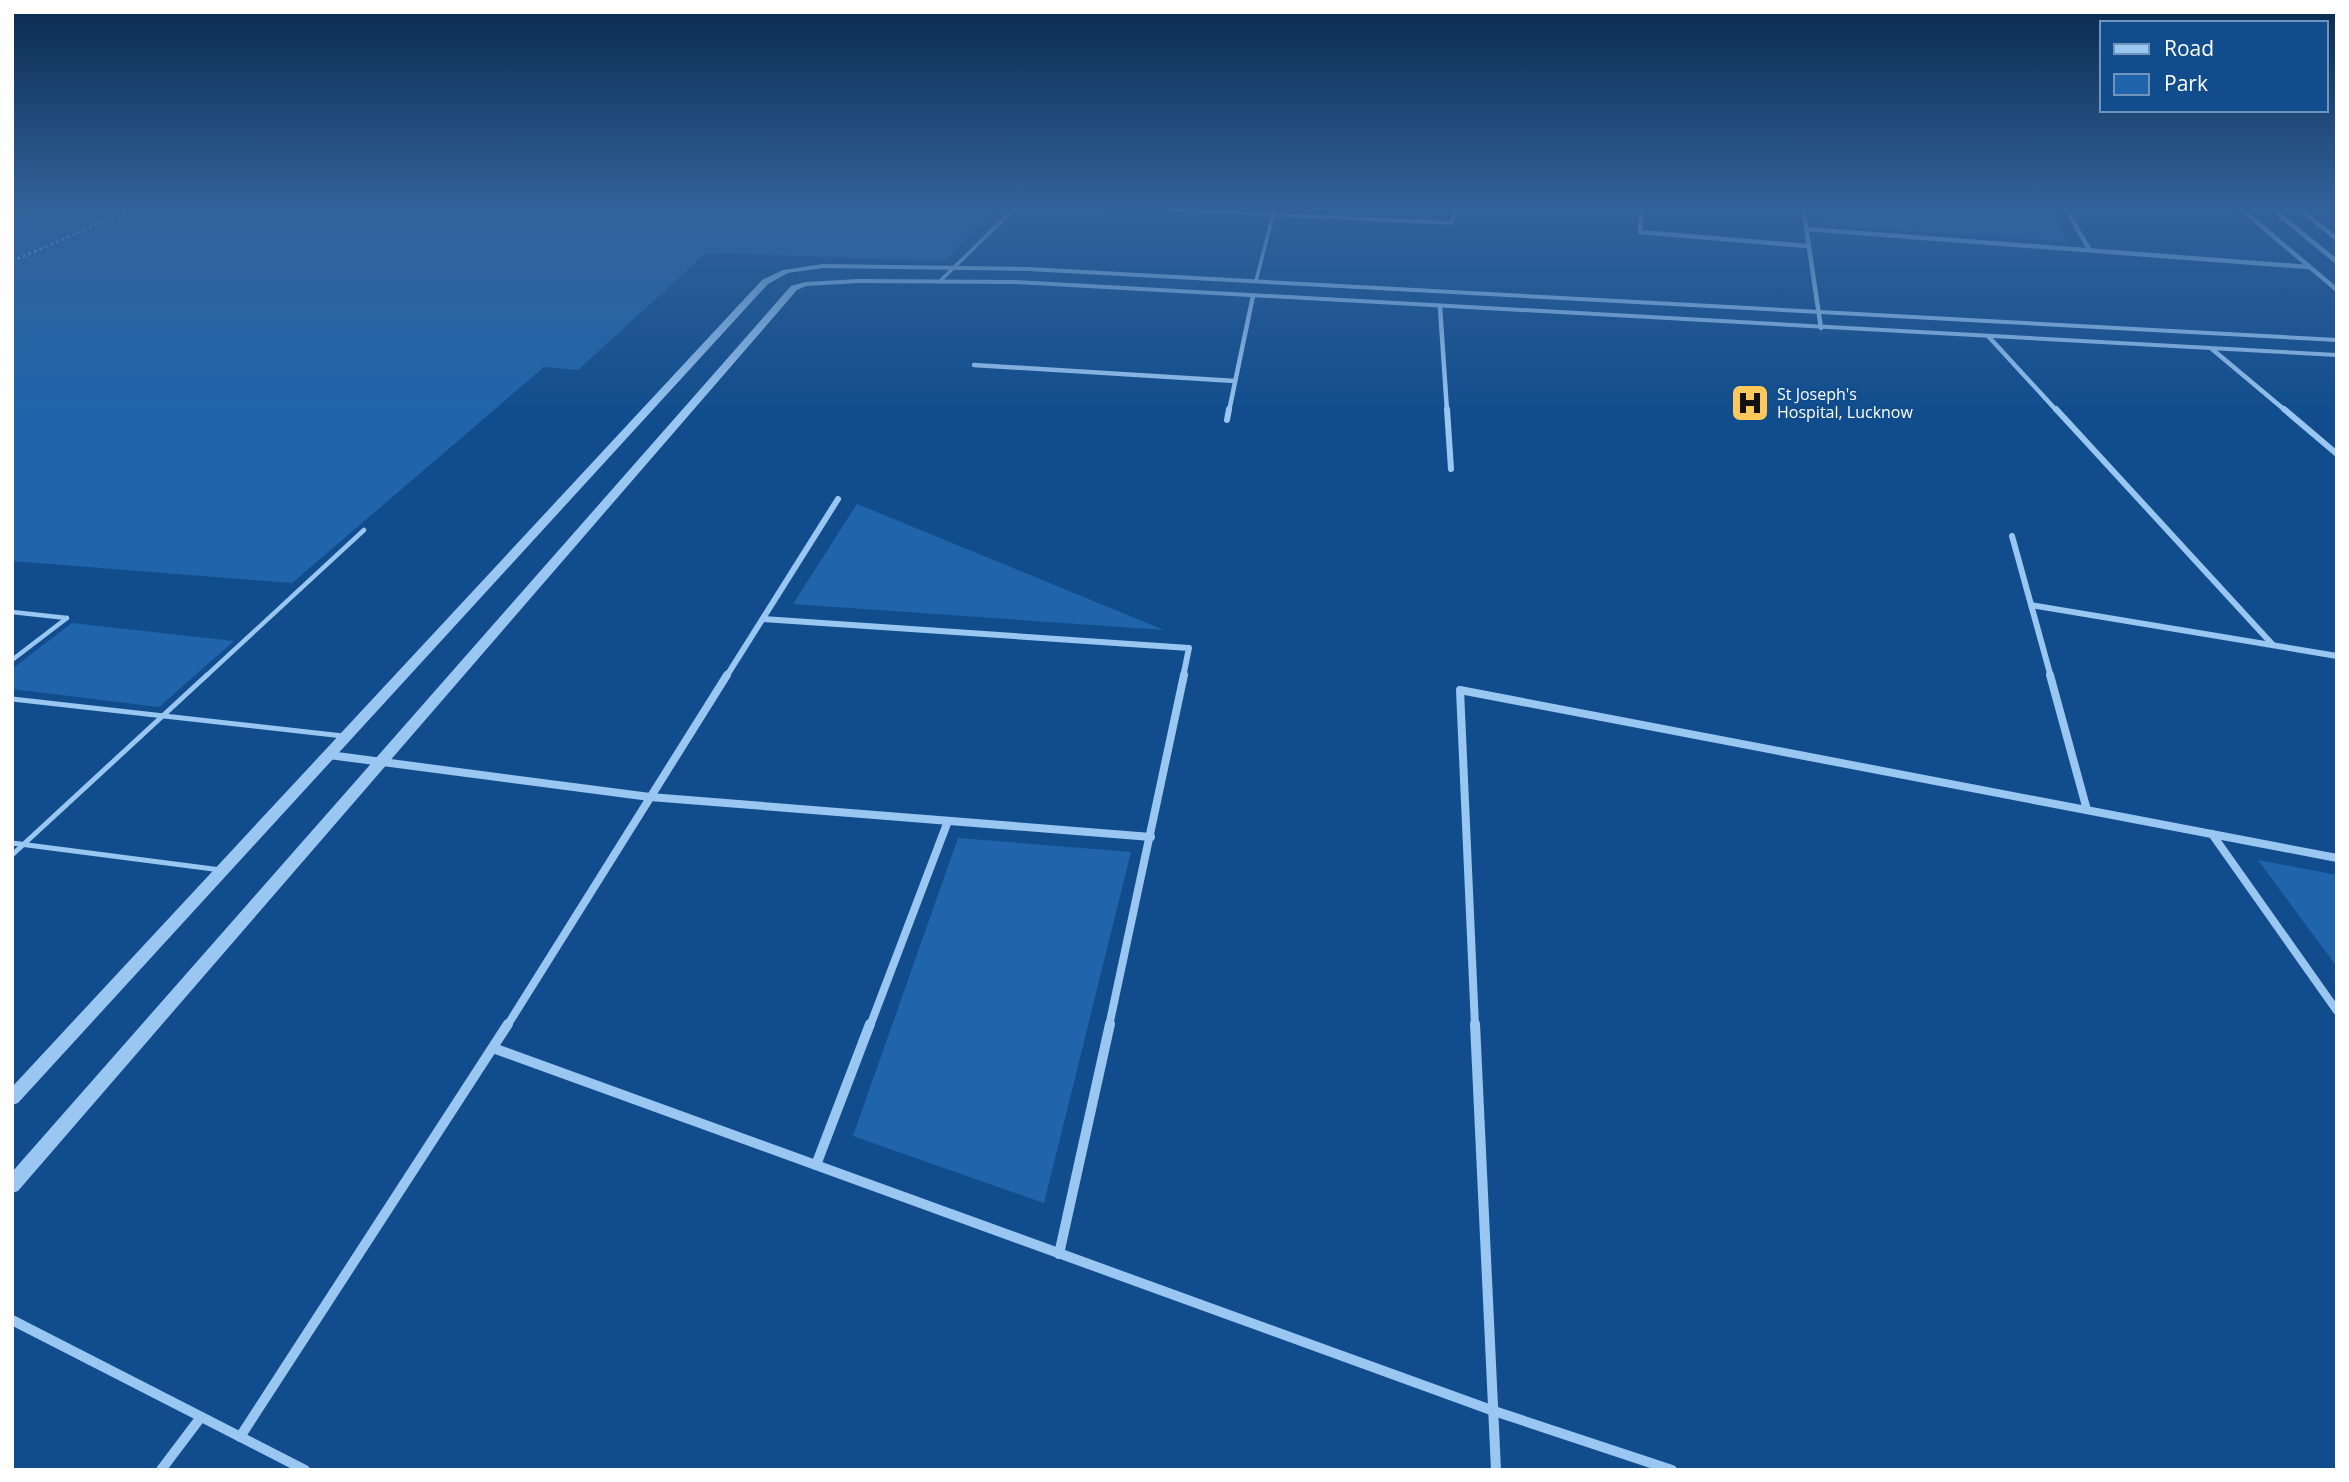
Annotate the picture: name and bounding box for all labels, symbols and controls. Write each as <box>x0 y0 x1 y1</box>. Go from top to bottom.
legend <box>2100 21 2328 112</box>
text: Road <box>2164 34 2214 62</box>
text: Park <box>2164 69 2208 97</box>
hospital icon: St Joseph's Hospital, Lucknow <box>1729 382 1771 424</box>
place label: St Joseph's Hospital, Lucknow <box>1777 383 1913 423</box>

